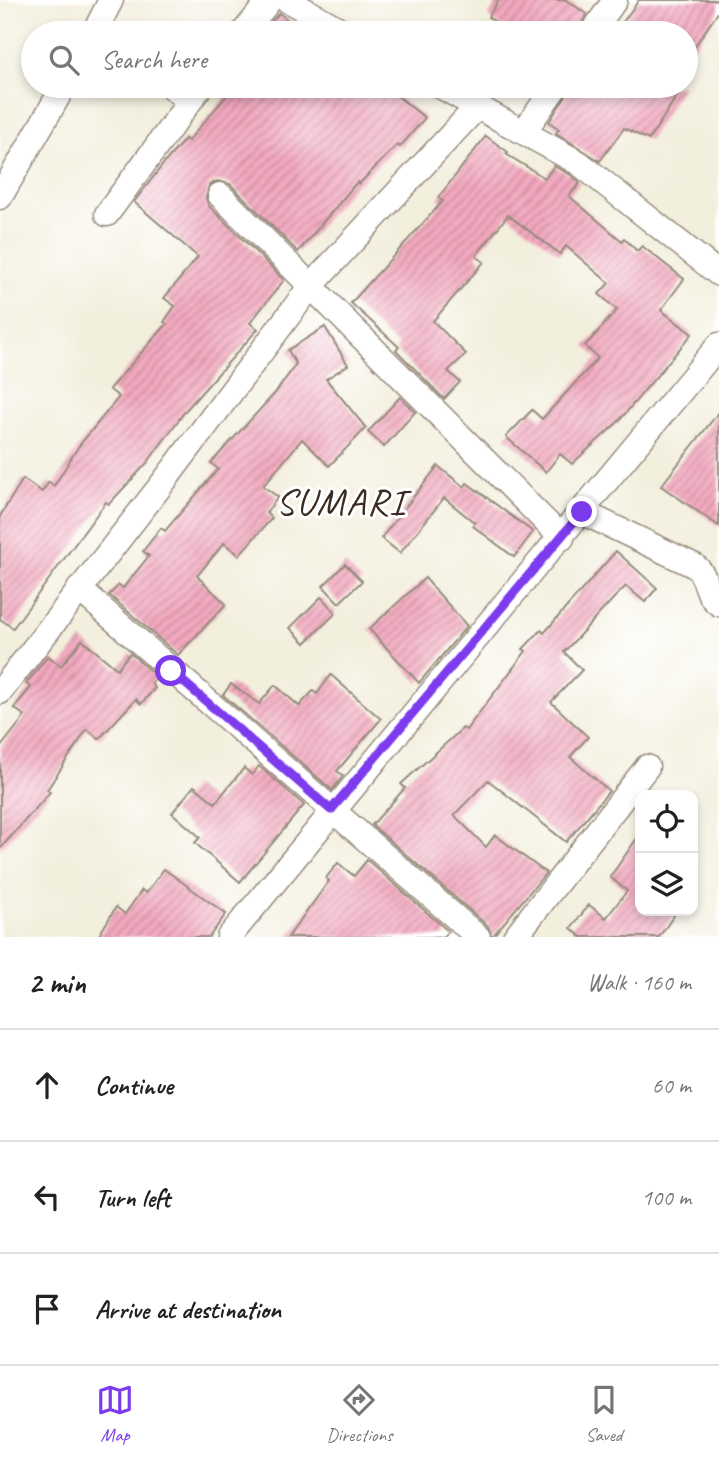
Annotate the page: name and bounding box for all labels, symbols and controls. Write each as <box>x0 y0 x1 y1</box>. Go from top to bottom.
search box <box>21 21 698 98</box>
icon: search <box>45 41 83 79</box>
text: Search here <box>101 43 207 76</box>
district label: SUMARI <box>276 478 412 525</box>
route end <box>566 496 597 527</box>
route start <box>155 655 186 686</box>
map controls <box>635 790 698 916</box>
button: locate <box>635 790 698 853</box>
button: layers <box>635 853 698 916</box>
text: 2 min <box>28 964 85 1002</box>
text: Walk · 160 m <box>587 968 691 997</box>
icon: ahead <box>28 1066 66 1104</box>
text: Continue <box>95 1069 173 1102</box>
text: 60 m <box>652 1071 691 1100</box>
icon: left <box>28 1178 66 1216</box>
text: Turn left <box>95 1181 170 1214</box>
text: 100 m <box>642 1183 691 1212</box>
icon: arrive <box>28 1290 66 1328</box>
text: Arrive at destination <box>95 1293 281 1326</box>
tab: Map <box>96 1381 134 1447</box>
tab: Directions <box>326 1381 393 1447</box>
tab: Saved <box>585 1381 623 1447</box>

